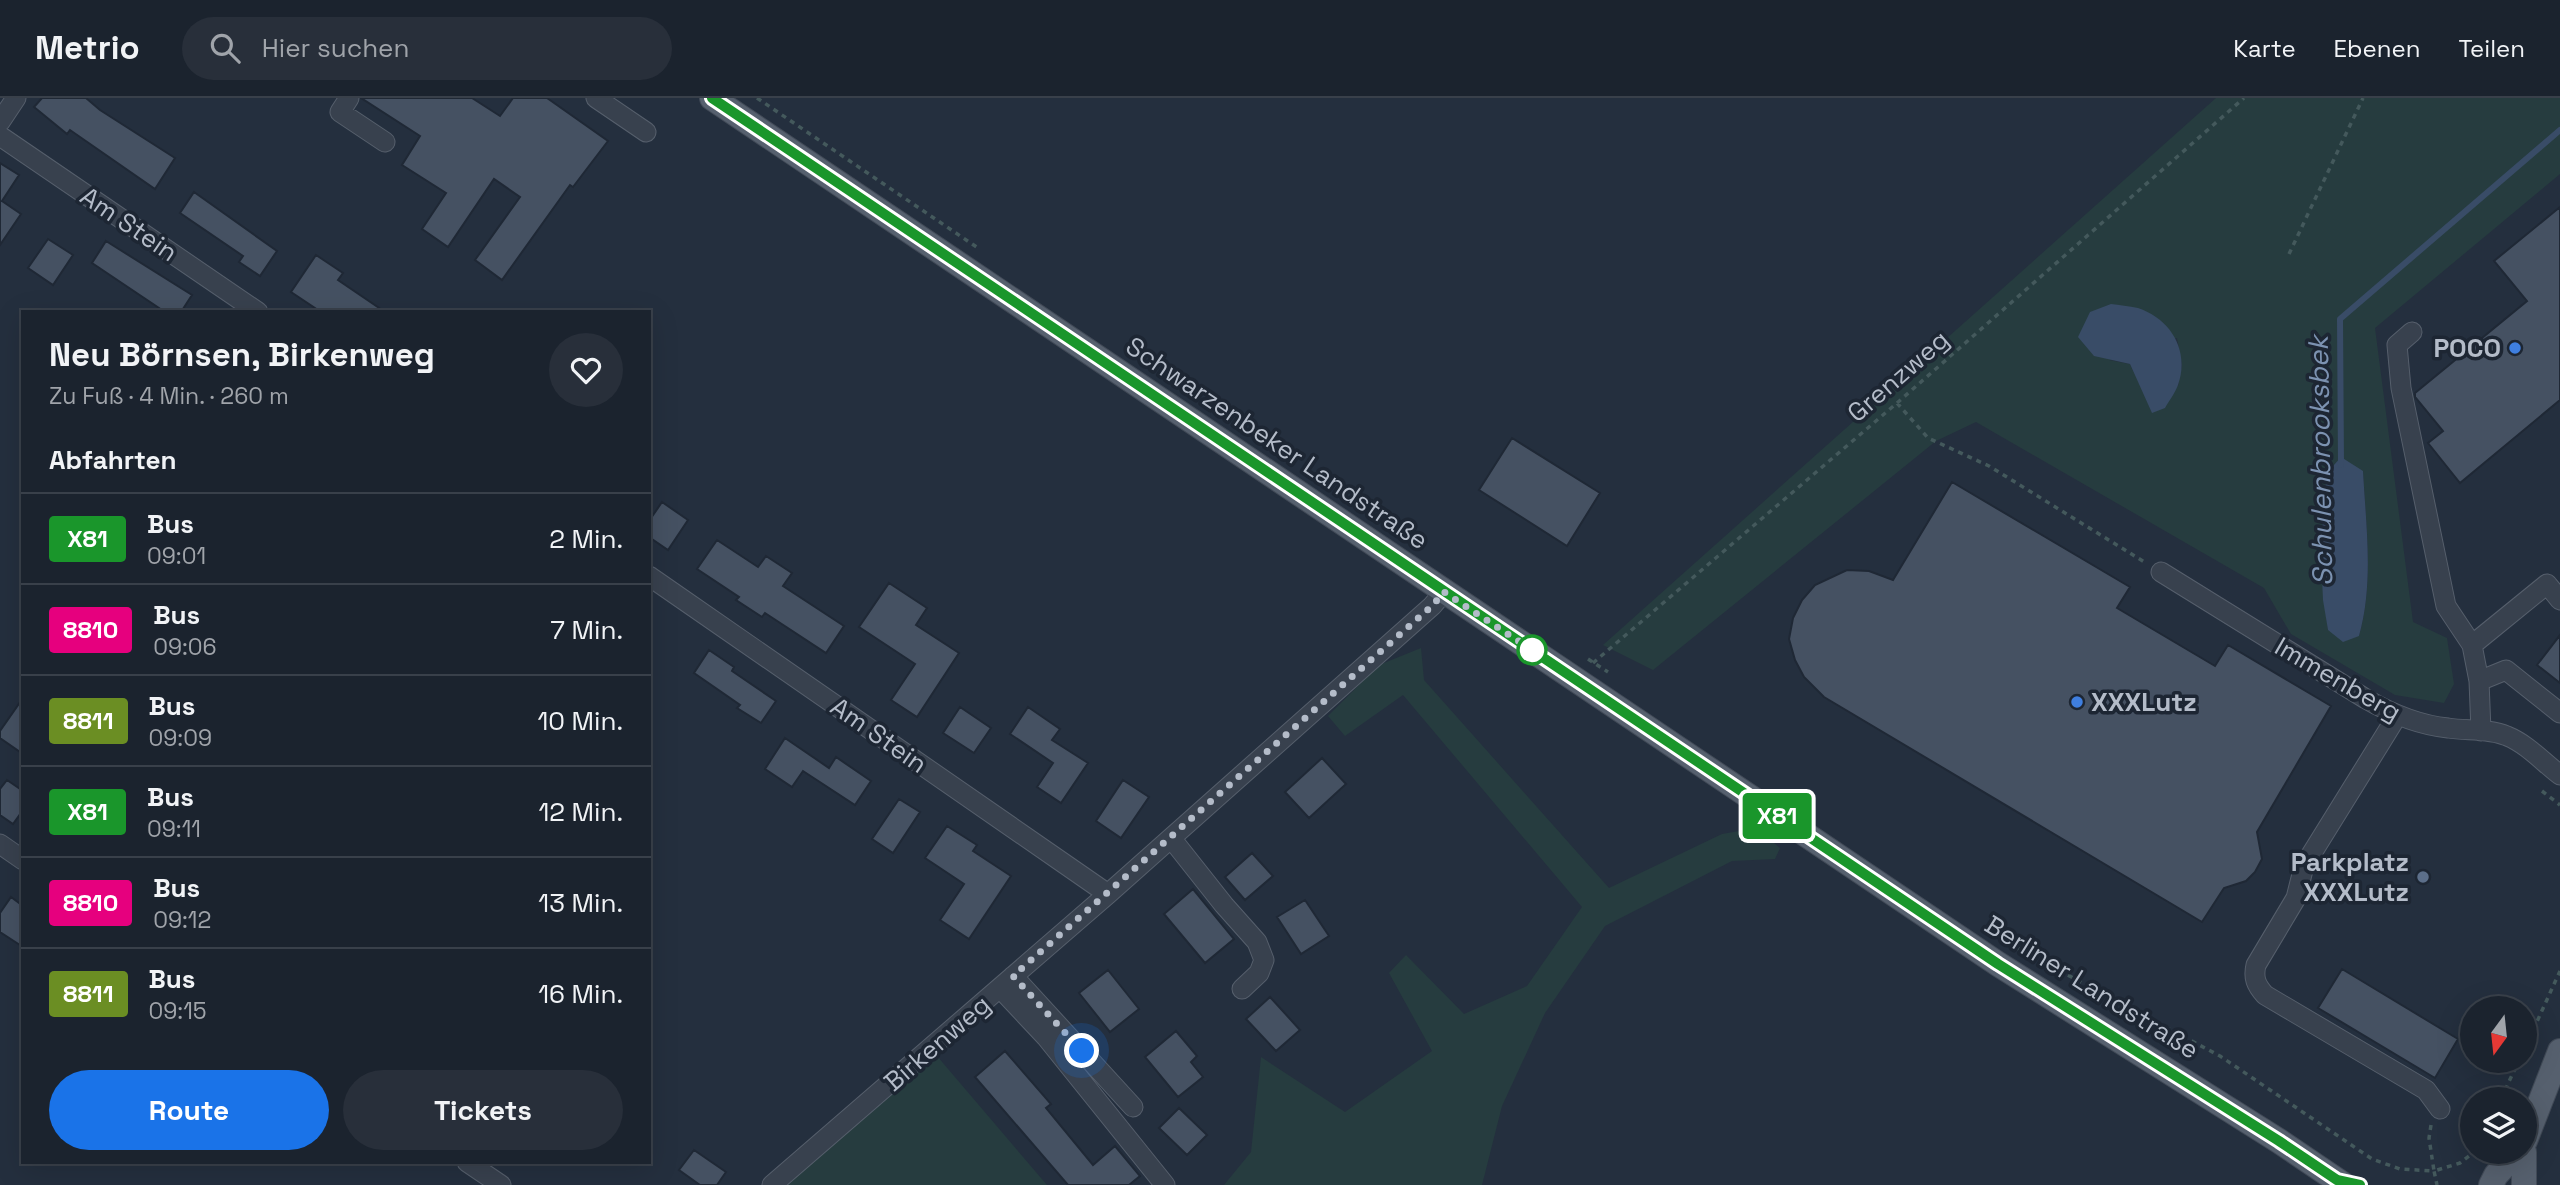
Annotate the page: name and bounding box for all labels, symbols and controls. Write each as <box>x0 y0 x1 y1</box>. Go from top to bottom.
search box <box>182 17 672 80</box>
text: Metrio <box>35 27 140 69</box>
icon: search <box>206 29 244 67</box>
text: Hier suchen <box>262 31 409 65</box>
text: Karte <box>2233 33 2296 64</box>
text: Ebenen <box>2334 33 2420 64</box>
text: Teilen <box>2458 33 2525 64</box>
street label: Am Stein <box>74 179 184 269</box>
street label: Grenzweg <box>1840 322 1956 430</box>
street label: Schwarzenbeker Landstraße <box>1119 329 1435 557</box>
place label: POCO <box>2433 331 2501 365</box>
button: heart <box>549 333 623 407</box>
water label: Schulenbrooksbek <box>2300 333 2340 587</box>
text: Neu Börnsen, Birkenweg <box>49 334 435 376</box>
marker: POCO <box>2507 340 2523 356</box>
text: Zu Fuß · 4 Min. · 260 m <box>49 381 289 411</box>
text: Abfahrten <box>49 443 177 477</box>
text: Bus <box>147 507 194 541</box>
text: 2 Min. <box>549 522 623 556</box>
text: X81 <box>67 523 108 554</box>
text: 09:01 <box>147 541 206 571</box>
text: Bus <box>153 598 200 632</box>
text: 7 Min. <box>550 613 623 647</box>
text: 8810 <box>63 614 118 645</box>
street label: Immenberg <box>2269 629 2407 729</box>
text: 09:06 <box>153 632 217 662</box>
unlabelled marker <box>1517 635 1547 665</box>
place label: XXXLutz <box>2091 685 2197 719</box>
text: Bus <box>149 689 195 723</box>
street label: Am Stein <box>824 689 934 781</box>
marker: XXXLutz <box>2069 694 2085 710</box>
text: 10 Min. <box>537 704 623 738</box>
text: 8811 <box>63 705 114 736</box>
text: 09:09 <box>149 723 212 753</box>
text: Bus <box>147 780 194 814</box>
line badge: X81 <box>1737 793 1817 839</box>
text: 12 Min. <box>538 795 623 829</box>
text: X81 <box>67 796 108 827</box>
text: X81 <box>1757 800 1797 831</box>
text: 09:11 <box>147 814 201 844</box>
place label: Parkplatz XXXLutz <box>2291 845 2409 909</box>
marker: Parkplatz XXXLutz <box>2415 869 2431 885</box>
text: Bus <box>153 871 200 905</box>
text: 13 Min. <box>538 886 623 920</box>
text: 8810 <box>63 887 118 918</box>
text: 09:12 <box>153 905 211 935</box>
street label: Berliner Landstraße <box>1979 907 2205 1067</box>
text: Bus <box>149 962 195 996</box>
text: 16 Min. <box>538 977 623 1011</box>
text: 8811 <box>63 978 114 1009</box>
street label: Birkenweg <box>877 987 997 1099</box>
text: 09:15 <box>149 996 207 1026</box>
north arrow <box>2460 996 2538 1073</box>
map controls <box>2460 996 2537 1164</box>
your location <box>1064 1033 1099 1068</box>
button: Route <box>49 1070 329 1150</box>
button: Tickets <box>343 1070 623 1150</box>
button: layers <box>2460 1087 2537 1164</box>

